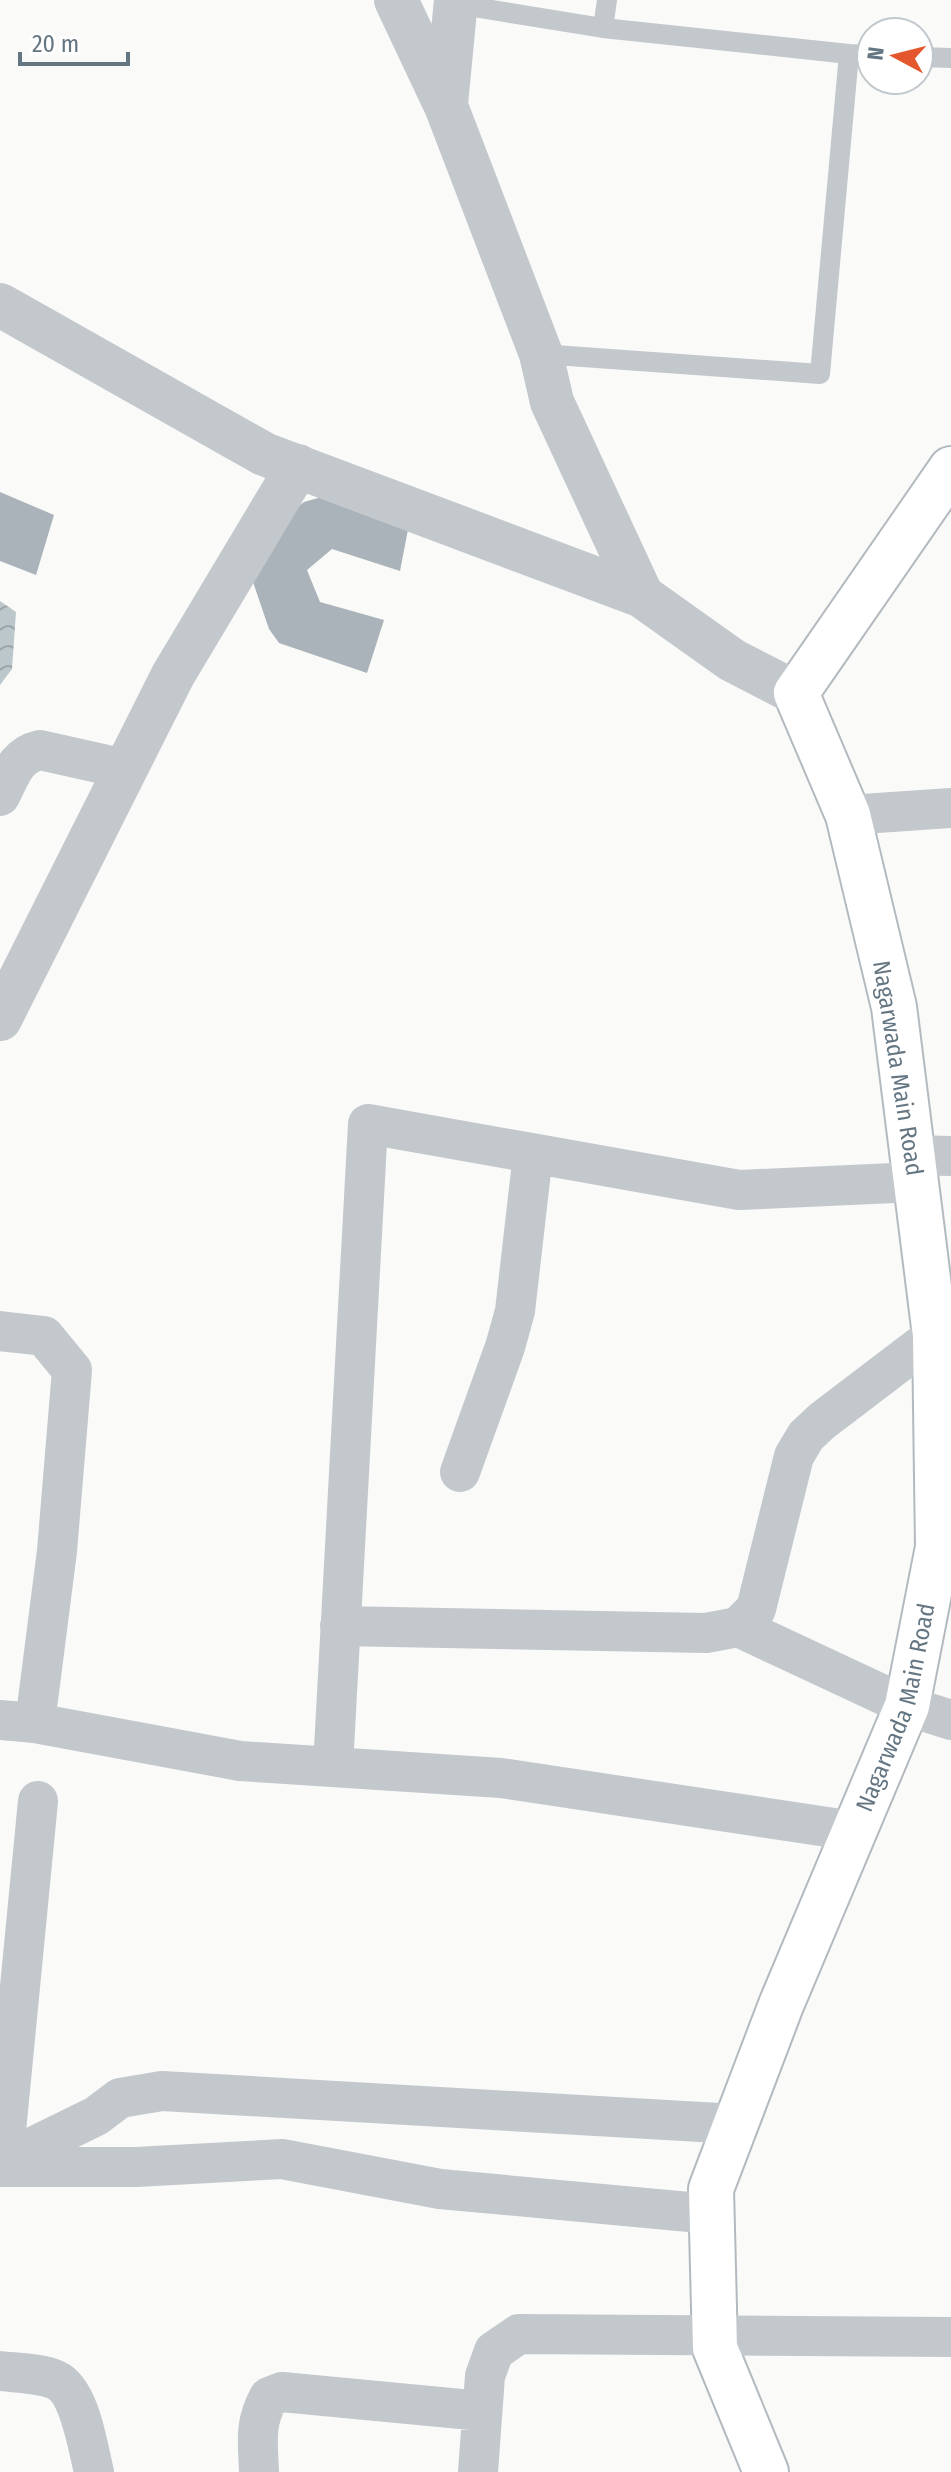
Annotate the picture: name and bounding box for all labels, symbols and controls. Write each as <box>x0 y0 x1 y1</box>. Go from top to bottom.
scale bar <box>20 16 128 66</box>
north arrow <box>855 16 935 96</box>
text: 20 m <box>32 30 79 58</box>
text: N <box>861 45 890 62</box>
street label: Nagarwada Main Road <box>867 958 929 1178</box>
street label: Nagarwada Main Road <box>850 1601 941 1816</box>

